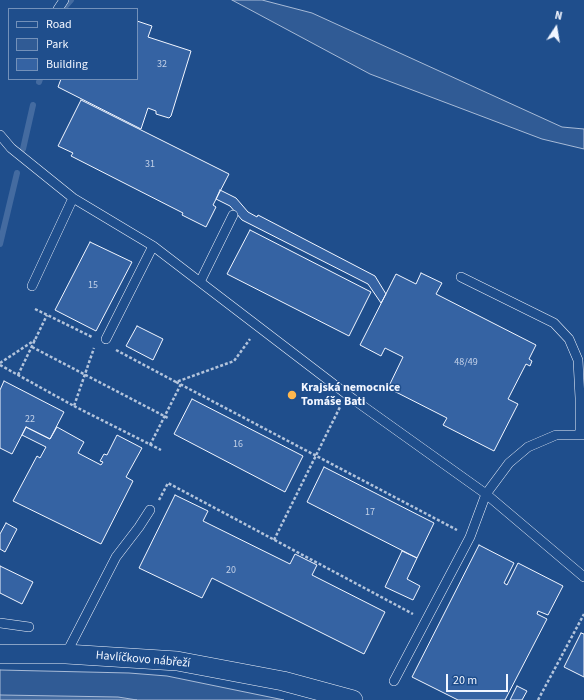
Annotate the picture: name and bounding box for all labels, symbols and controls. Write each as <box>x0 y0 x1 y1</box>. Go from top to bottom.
legend <box>8 8 138 80</box>
north arrow <box>536 8 576 48</box>
text: N <box>553 8 564 24</box>
text: Road <box>46 16 72 33</box>
text: Park <box>46 36 68 53</box>
text: Building <box>46 56 88 73</box>
house number: 32 <box>157 59 167 71</box>
house number: 31 <box>145 159 155 171</box>
house number: 15 <box>88 280 98 292</box>
house number: 48/49 <box>454 357 478 369</box>
place label: Krajská nemocnice Tomáše Bati <box>301 381 400 409</box>
marker: Krajská nemocnice Tomáše Bati <box>286 389 298 401</box>
house number: 22 <box>25 414 35 426</box>
house number: 16 <box>233 439 243 451</box>
house number: 17 <box>365 507 375 519</box>
house number: 20 <box>226 565 236 577</box>
street label: Havlíčkovo nábřeží <box>95 649 191 671</box>
scale bar <box>448 666 510 692</box>
text: 20 m <box>453 672 477 689</box>

